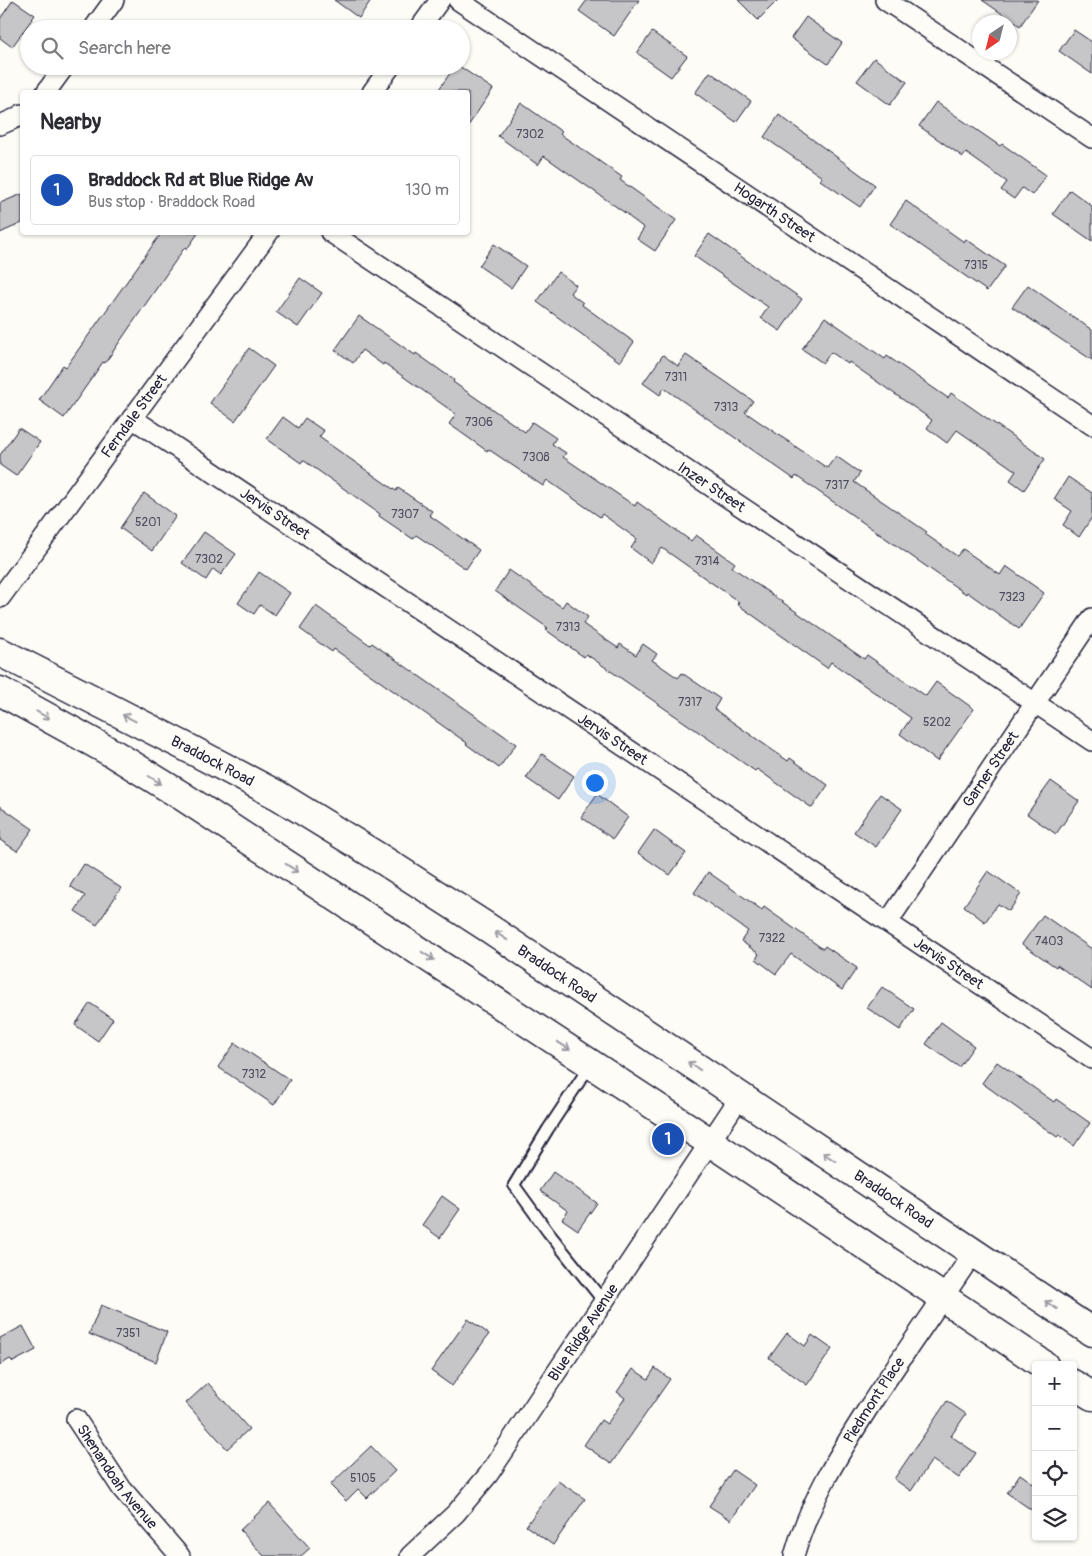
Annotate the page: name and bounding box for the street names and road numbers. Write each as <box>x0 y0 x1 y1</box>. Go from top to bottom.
street label: Hogarth Street <box>730 178 820 247</box>
street label: Ferndale Street <box>97 370 172 462</box>
street label: Inzer Street <box>674 458 750 517</box>
street label: Jervis Street <box>236 484 314 545</box>
street label: Jervis Street <box>574 709 652 770</box>
street label: Garner Street <box>959 727 1024 811</box>
street label: Braddock Road <box>168 732 257 791</box>
street label: Jervis Street <box>910 934 988 994</box>
street label: Braddock Road <box>513 941 600 1008</box>
street label: Braddock Road <box>850 1166 937 1233</box>
street label: Blue Ridge Avenue <box>544 1280 623 1385</box>
street label: Piedmont Place <box>840 1353 910 1447</box>
street label: Shenandoah Avenue <box>72 1421 162 1534</box>

